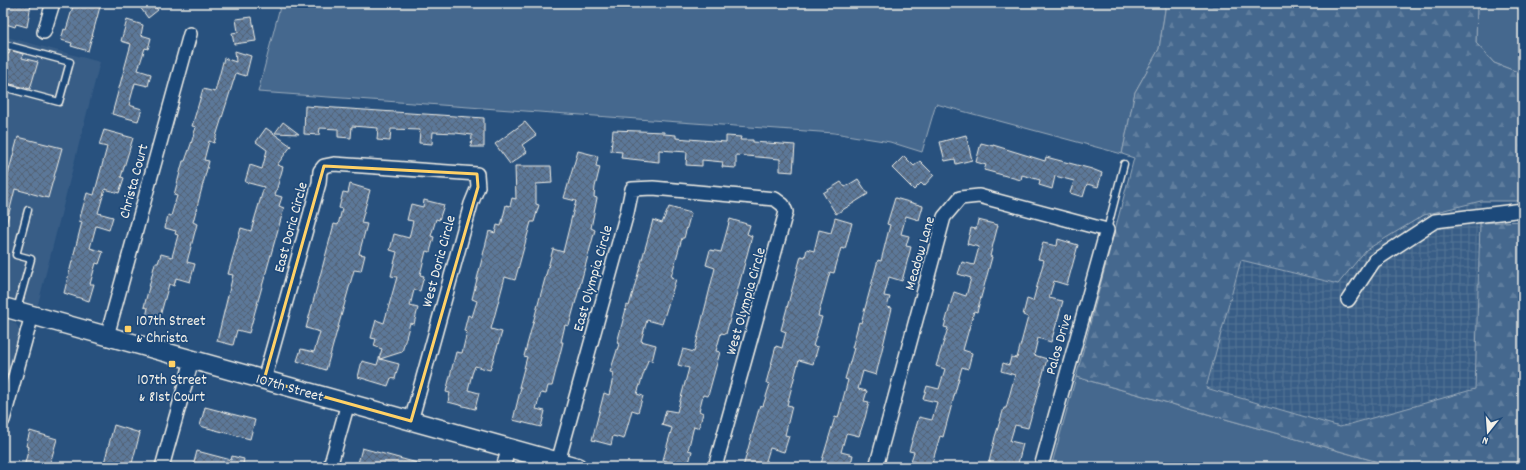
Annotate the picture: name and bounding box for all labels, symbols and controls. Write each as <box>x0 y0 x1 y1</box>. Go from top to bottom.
street label: Christa Court <box>114 141 156 221</box>
street label: East Doric Circle <box>269 179 315 275</box>
street label: West Doric Circle <box>417 213 463 310</box>
street label: Meadow Lane <box>900 214 942 293</box>
street label: East Olympia Circle <box>568 222 620 334</box>
street label: West Olympia Circle <box>721 245 773 358</box>
place label: 107th Street & Christa <box>136 311 206 350</box>
street label: Palos Drive <box>1041 311 1079 378</box>
marker: 107th Street & Christa <box>123 324 133 334</box>
marker: 107th Street & 81st Court <box>167 359 177 369</box>
street label: 107th Street <box>253 369 326 409</box>
place label: 107th Street & 81st Court <box>137 370 207 409</box>
north arrow <box>1468 412 1508 452</box>
text: N <box>1480 431 1491 448</box>

